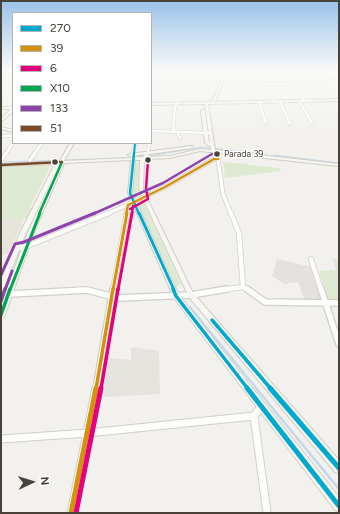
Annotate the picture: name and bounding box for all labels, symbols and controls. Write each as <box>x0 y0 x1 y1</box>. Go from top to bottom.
legend <box>12 12 152 144</box>
text: 270 <box>50 21 71 35</box>
text: 39 <box>50 41 63 55</box>
text: 6 <box>50 61 57 75</box>
text: X10 <box>50 81 70 95</box>
text: 133 <box>50 101 68 115</box>
text: 51 <box>50 121 62 135</box>
marker: Parada 39 <box>212 149 222 159</box>
place label: Parada 39 <box>224 149 263 159</box>
unlabelled marker <box>143 155 153 165</box>
unlabelled marker <box>50 157 60 167</box>
north arrow <box>12 462 52 502</box>
text: N <box>38 476 51 486</box>

